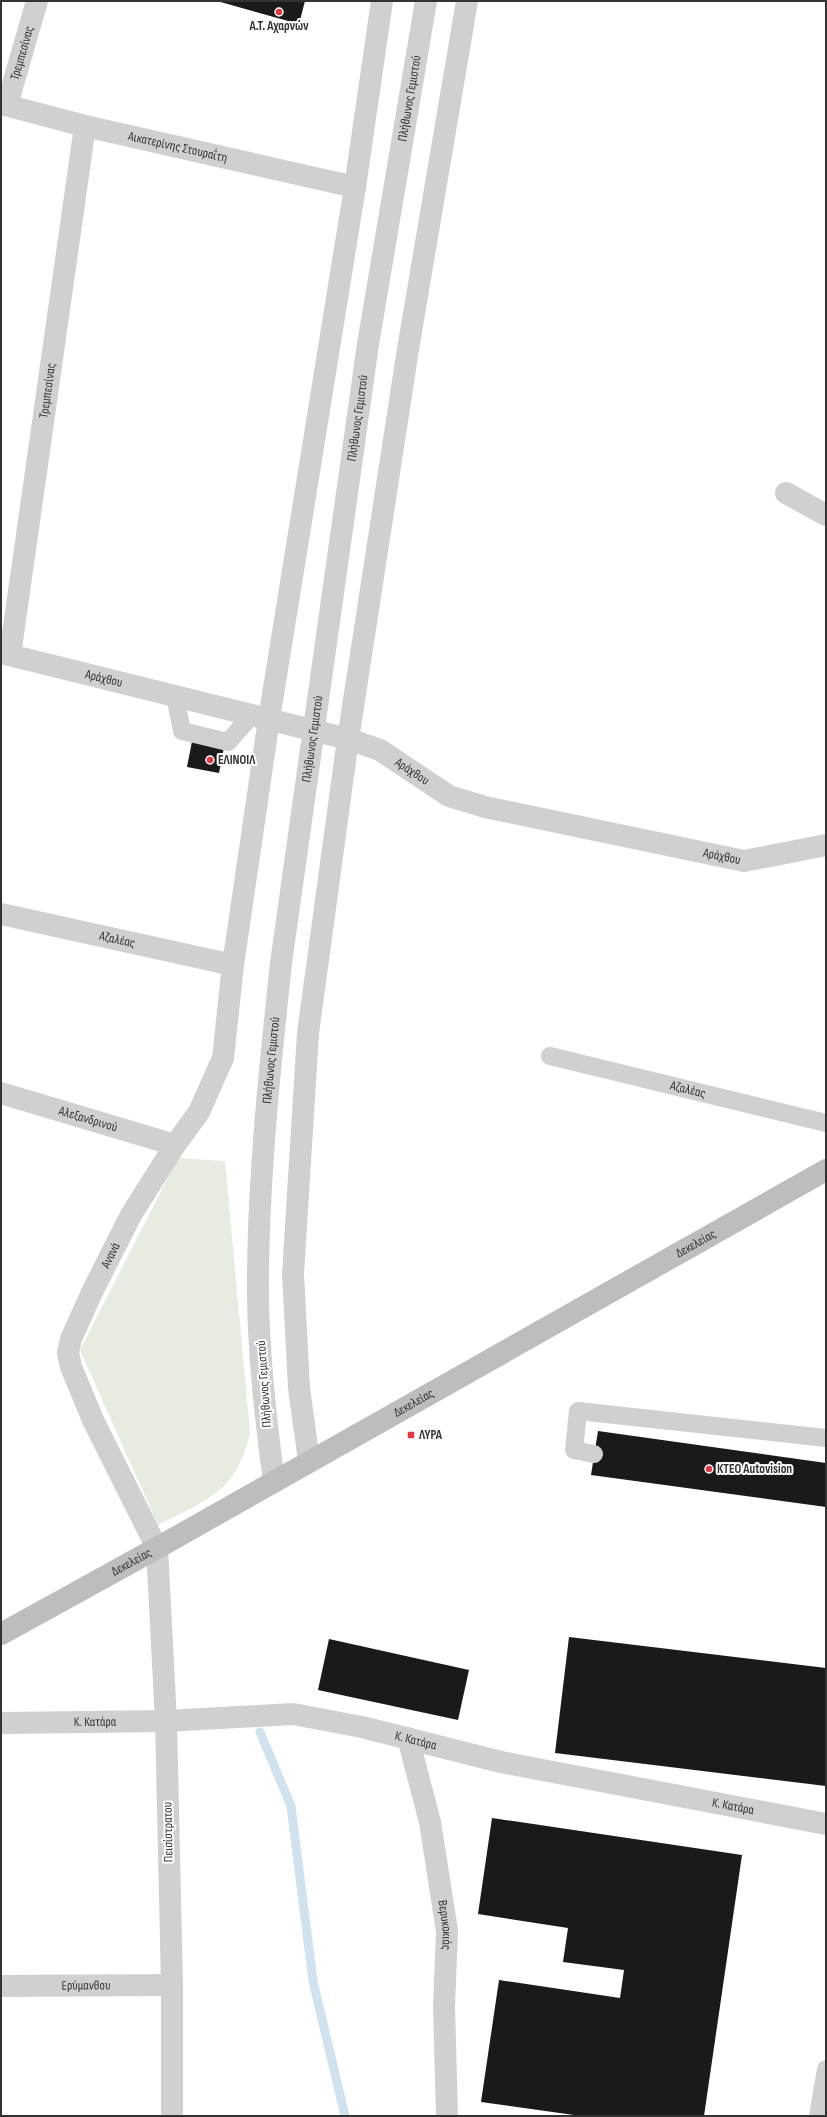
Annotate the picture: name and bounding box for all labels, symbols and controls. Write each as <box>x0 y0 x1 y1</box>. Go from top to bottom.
marker: Α.Τ. Αχαρνών <box>274 7 284 17</box>
place label: Α.Τ. Αχαρνών <box>248 18 309 34</box>
street label: Τρεμπεσίνας <box>7 24 37 82</box>
street label: Πλήθωνος Γεμιστού <box>394 54 425 143</box>
street label: Αικατερίνης Στουραΐτη <box>126 128 229 166</box>
street label: Τρεμπεσίνας <box>36 362 59 419</box>
street label: Πλήθωνος Γεμιστού <box>344 374 372 462</box>
street label: Αράχθου <box>83 666 124 691</box>
street label: Πλήθωνος Γεμιστού <box>299 695 326 783</box>
place label: ΕΛΙΝΟΙΛ <box>218 752 256 768</box>
street label: Αράχθου <box>391 754 432 789</box>
marker: ΕΛΙΝΟΙΛ <box>205 755 215 765</box>
street label: Αράχθου <box>701 845 742 868</box>
street label: Αζαλέας <box>97 928 137 951</box>
street label: Πλήθωνος Γεμιστού <box>259 1016 283 1104</box>
street label: Αζαλέας <box>668 1077 707 1102</box>
street label: Αλεξανδρινού <box>56 1102 119 1135</box>
street label: Δεκελείας <box>673 1226 719 1261</box>
street label: Ανανά <box>97 1239 124 1272</box>
street label: Πλήθωνος Γεμιστού <box>253 1340 275 1428</box>
street label: Δεκελείας <box>391 1385 437 1421</box>
place label: ΛΥΡΑ <box>418 1427 443 1443</box>
marker: ΛΥΡΑ <box>406 1430 416 1440</box>
place label: ΚΤΕΟ Autovision <box>717 1461 792 1477</box>
marker: ΚΤΕΟ Autovision <box>704 1464 714 1474</box>
street label: Δεκελείας <box>108 1544 155 1580</box>
street label: Κ. Κατάρα <box>74 1714 117 1730</box>
street label: Κ. Κατάρα <box>393 1728 439 1754</box>
street label: Κ. Κατάρα <box>711 1794 756 1818</box>
street label: Πεισίστρατου <box>159 1802 177 1862</box>
street label: Βερυκοκιάς <box>434 1899 455 1950</box>
street label: Ερύμανθου <box>62 1977 110 1994</box>

